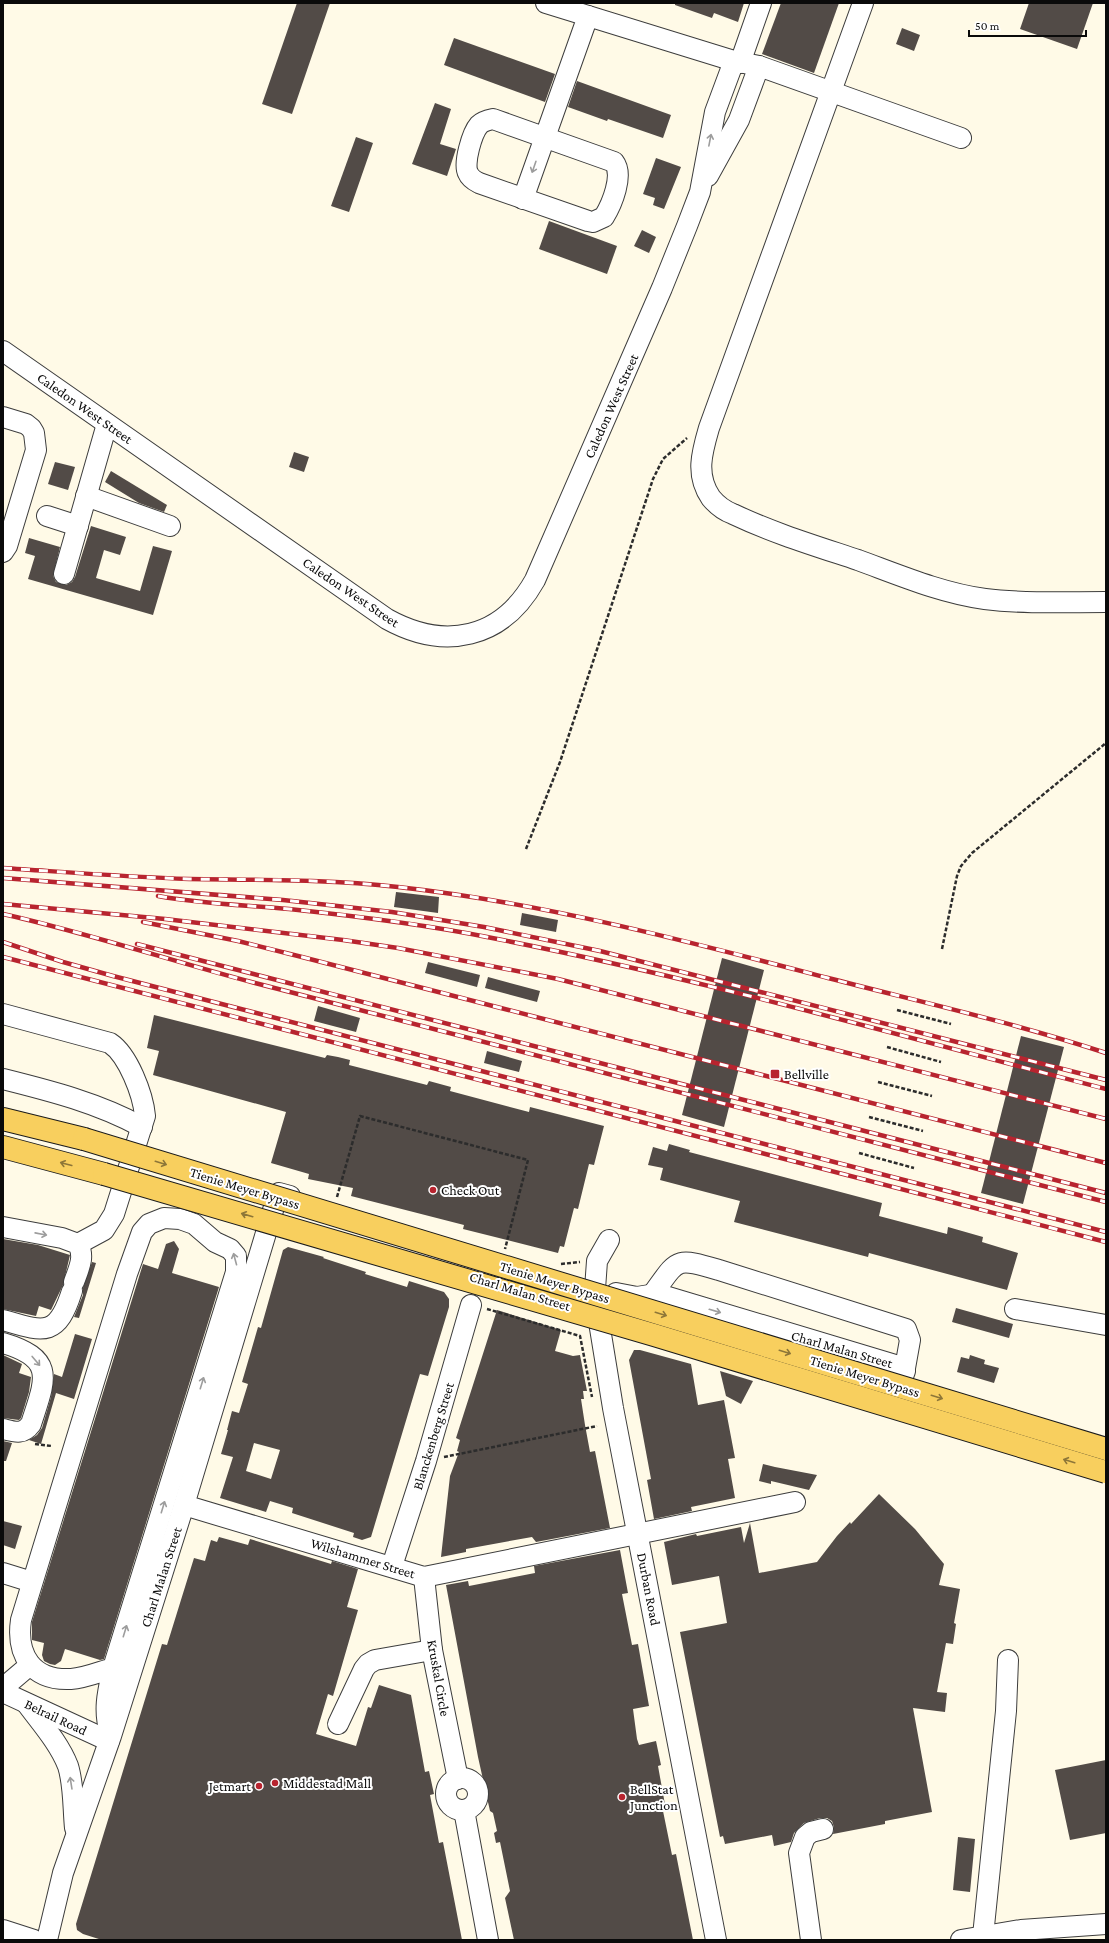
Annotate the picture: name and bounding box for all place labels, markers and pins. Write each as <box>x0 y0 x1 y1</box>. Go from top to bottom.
place label: Bellville <box>784 1066 829 1082</box>
marker: Bellville <box>769 1068 781 1080</box>
place label: Check Out <box>441 1182 500 1198</box>
marker: Check Out <box>428 1185 438 1195</box>
place label: Middestad Mall <box>283 1775 371 1791</box>
place label: Jetmart <box>207 1778 251 1794</box>
marker: Middestad Mall <box>270 1778 280 1788</box>
marker: Jetmart <box>254 1781 264 1791</box>
place label: BellStat Junction <box>628 1781 678 1813</box>
marker: BellStat Junction <box>617 1792 627 1802</box>

